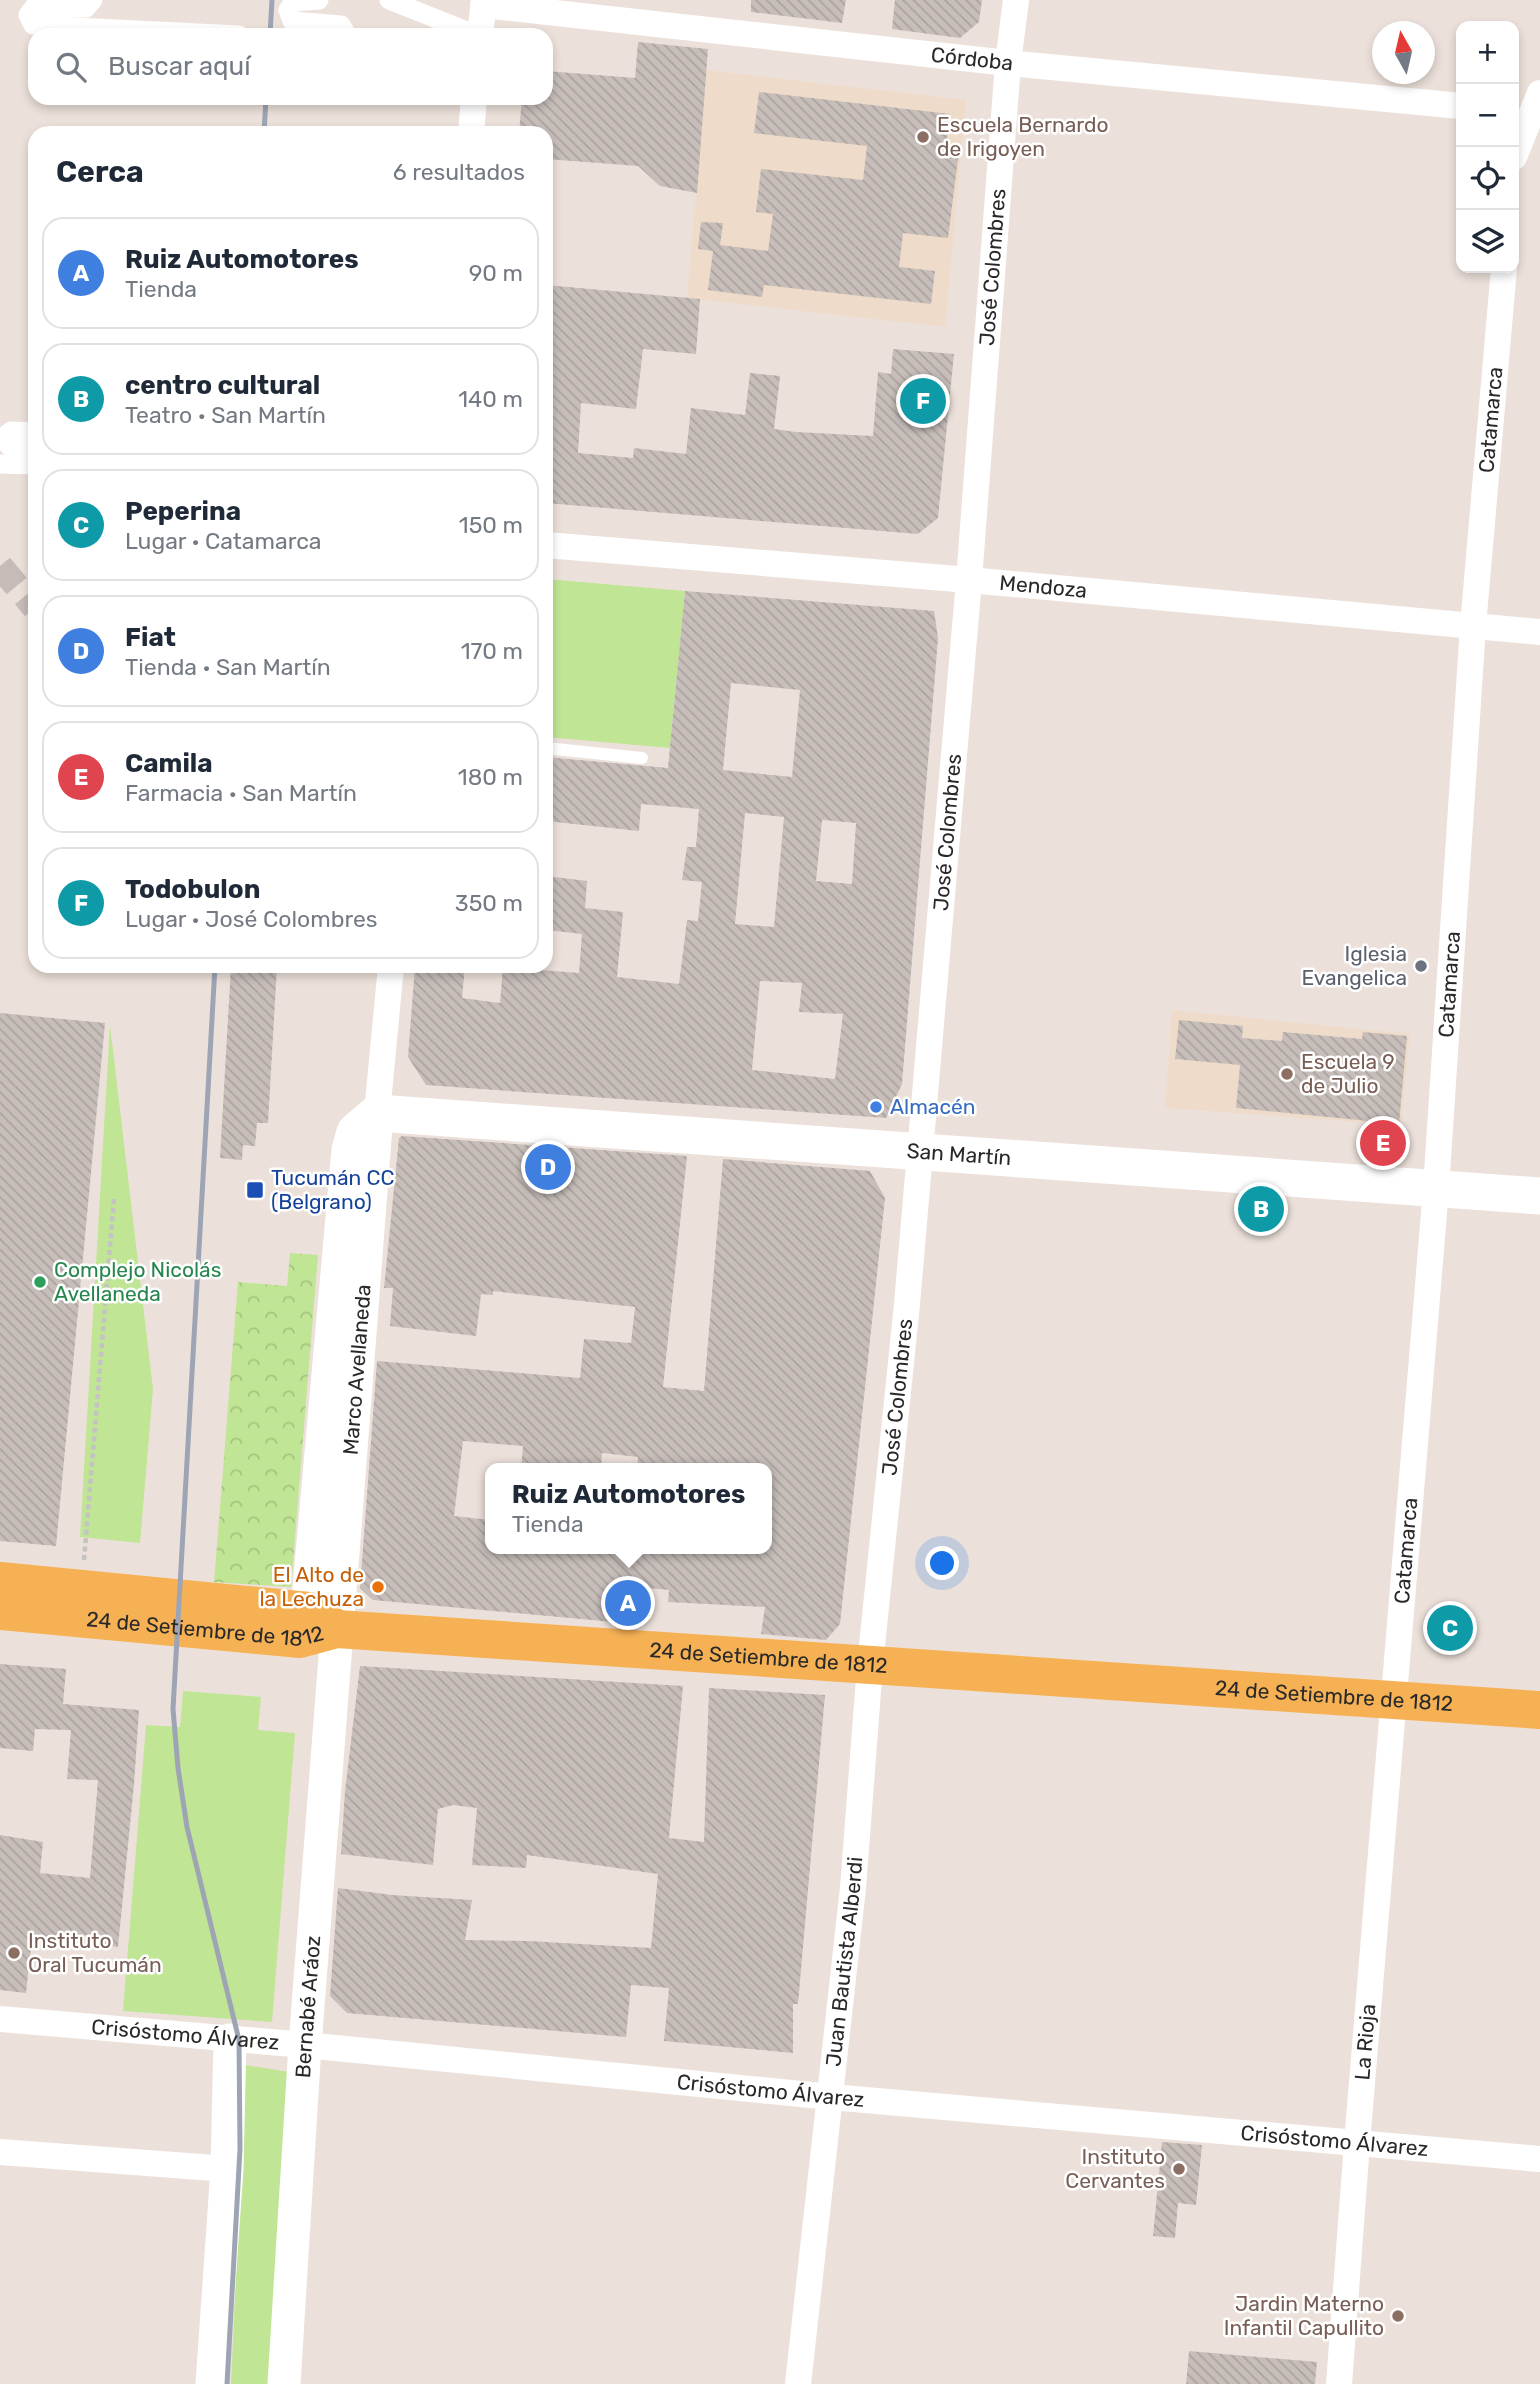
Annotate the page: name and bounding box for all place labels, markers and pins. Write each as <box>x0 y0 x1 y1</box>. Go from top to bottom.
place label: Escuela Bernardo de Irigoyen <box>937 112 1109 161</box>
marker: Escuela Bernardo de Irigoyen <box>915 129 931 145</box>
pin: F <box>900 375 946 427</box>
place label: Iglesia Evangelica <box>1301 941 1407 990</box>
marker: Iglesia Evangelica <box>1413 958 1429 974</box>
place label: Escuela 9 de Julio <box>1301 1049 1395 1098</box>
marker: Escuela 9 de Julio <box>1279 1066 1295 1082</box>
place label: Almacén <box>890 1094 976 1119</box>
marker: Almacén <box>868 1099 884 1115</box>
pin: E <box>1360 1117 1406 1169</box>
pin: D <box>525 1141 571 1193</box>
place label: Tucumán CC (Belgrano) <box>271 1165 394 1214</box>
marker: Tucumán CC (Belgrano) <box>245 1180 265 1200</box>
pin: B <box>1238 1183 1284 1235</box>
place label: Complejo Nicolás Avellaneda <box>54 1257 221 1306</box>
marker: Complejo Nicolás Avellaneda <box>32 1274 48 1290</box>
place label: El Alto de la Lechuza <box>259 1562 364 1611</box>
pin: A <box>605 1577 651 1629</box>
marker: El Alto de la Lechuza <box>370 1579 386 1595</box>
pin: C <box>1427 1602 1473 1654</box>
place label: Instituto Oral Tucumán <box>28 1928 162 1977</box>
marker: Instituto Oral Tucumán <box>6 1945 22 1961</box>
place label: Instituto Cervantes <box>1065 2144 1165 2193</box>
marker: Instituto Cervantes <box>1171 2161 1187 2177</box>
place label: Jardin Materno Infantil Capullito <box>1224 2291 1384 2340</box>
marker: Jardin Materno Infantil Capullito <box>1390 2308 1406 2324</box>

